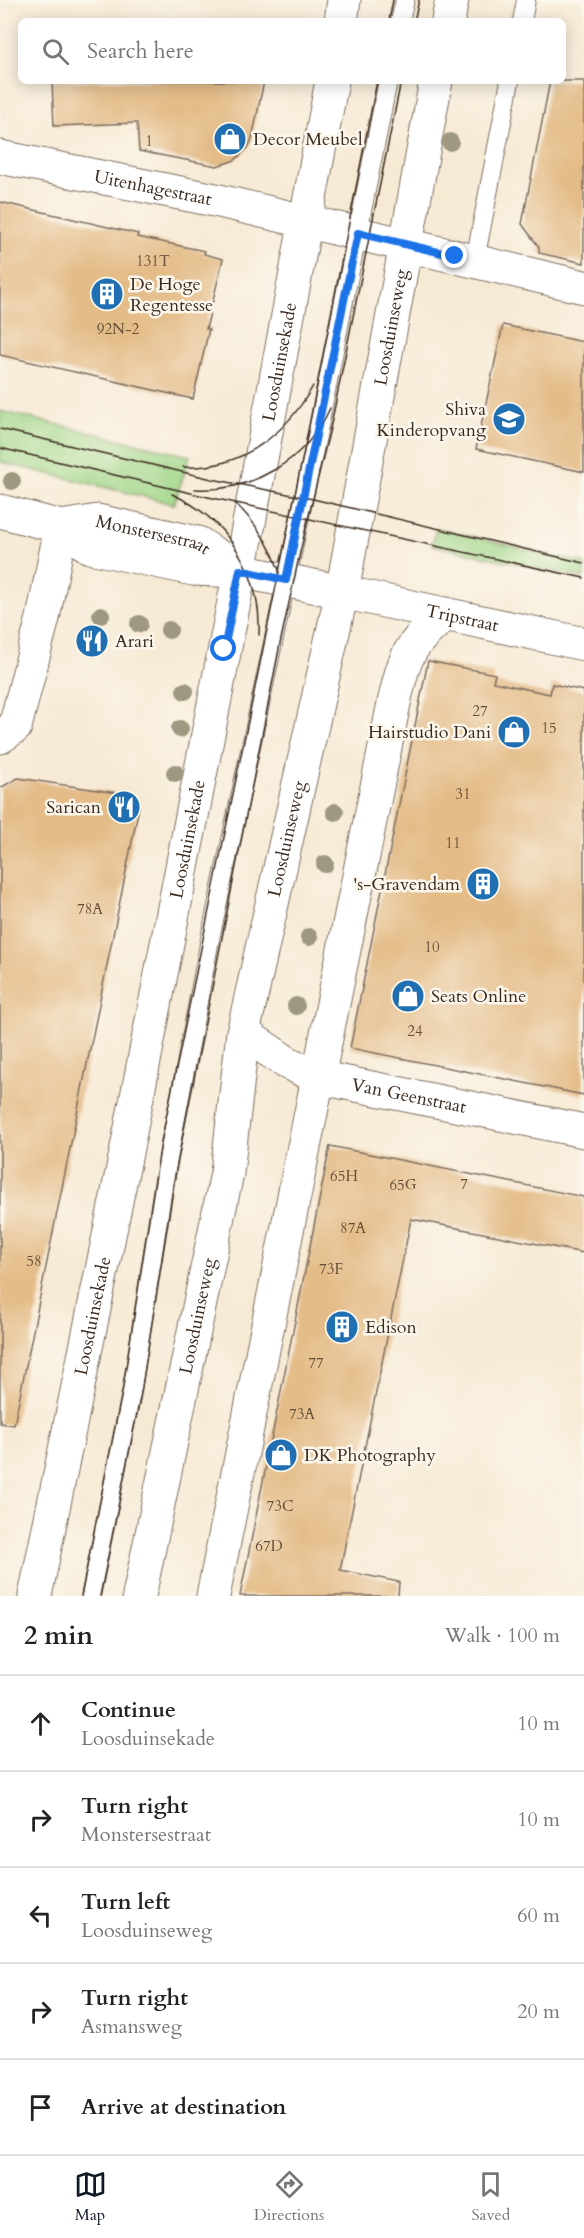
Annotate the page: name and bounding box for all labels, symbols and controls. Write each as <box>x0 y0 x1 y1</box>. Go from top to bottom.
search box <box>18 18 566 84</box>
icon: search <box>39 35 72 68</box>
text: Search here <box>87 36 194 66</box>
shop icon: Decor Meubel <box>212 121 248 157</box>
place label: Decor Meubel <box>253 127 363 152</box>
house number: 1 <box>145 131 153 151</box>
street label: Uitenhagestraat <box>92 164 214 212</box>
route end <box>441 242 467 268</box>
house number: 131T <box>136 251 170 271</box>
street label: Loosduinseweg <box>368 266 414 388</box>
place label: De Hoge Regentesse <box>130 272 213 318</box>
building icon: De Hoge Regentesse <box>89 276 125 312</box>
street label: Loosduinsekade <box>256 300 303 424</box>
house number: 92N-2 <box>97 319 140 339</box>
place label: Shiva Kinderopvang <box>376 397 487 443</box>
school or university icon: Shiva Kinderopvang <box>491 401 527 437</box>
street label: Monstersestraat <box>93 509 215 561</box>
street label: Tripstraat <box>423 598 501 638</box>
restaurant icon: Arari <box>74 623 110 659</box>
place label: Arari <box>115 629 154 654</box>
route start <box>210 635 236 661</box>
house number: 27 <box>472 701 488 721</box>
shop icon: Hairstudio Dani <box>496 714 532 750</box>
house number: 15 <box>541 718 557 738</box>
place label: Hairstudio Dani <box>368 720 491 745</box>
street label: Loosduinsekade <box>164 778 212 901</box>
street label: Loosduinseweg <box>262 778 312 899</box>
house number: 31 <box>455 784 471 804</box>
restaurant icon: Sarican <box>106 789 142 825</box>
place label: Sarican <box>46 795 102 820</box>
house number: 11 <box>445 833 461 853</box>
building icon: 's-Gravendam <box>465 866 501 902</box>
place label: 's-Gravendam <box>353 872 461 897</box>
house number: 78A <box>77 899 103 919</box>
house number: 10 <box>424 937 440 957</box>
shop icon: Seats Online <box>390 978 426 1014</box>
place label: Seats Online <box>431 984 526 1009</box>
house number: 24 <box>407 1021 423 1041</box>
street label: Van Geenstraat <box>349 1072 469 1120</box>
house number: 65H <box>330 1166 358 1186</box>
house number: 7 <box>460 1174 468 1194</box>
house number: 65G <box>389 1175 417 1195</box>
house number: 87A <box>340 1218 366 1238</box>
house number: 58 <box>26 1251 42 1271</box>
street label: Loosduinsekade <box>69 1254 117 1378</box>
street label: Loosduinseweg <box>173 1255 222 1376</box>
house number: 73F <box>319 1259 343 1279</box>
building icon: Edison <box>324 1309 360 1345</box>
place label: Edison <box>365 1315 418 1340</box>
house number: 77 <box>308 1353 324 1373</box>
house number: 73A <box>289 1404 315 1424</box>
shop icon: DK Photography <box>263 1437 299 1473</box>
place label: DK Photography <box>304 1443 436 1468</box>
house number: 73C <box>267 1496 293 1516</box>
house number: 67D <box>255 1536 283 1556</box>
text: 2 min <box>24 1618 93 1653</box>
text: Walk · 100 m <box>445 1622 560 1649</box>
text: Continue <box>81 1695 176 1725</box>
icon: ahead <box>24 1707 57 1740</box>
text: 10 m <box>517 1710 560 1737</box>
text: Loosduinsekade <box>81 1725 215 1752</box>
text: Turn right <box>81 1791 188 1821</box>
icon: right <box>24 1803 57 1836</box>
text: 10 m <box>517 1806 560 1833</box>
text: Monstersestraat <box>81 1821 211 1848</box>
text: Turn left <box>81 1887 170 1917</box>
icon: left <box>24 1899 57 1932</box>
text: 60 m <box>517 1902 560 1929</box>
text: Loosduinseweg <box>81 1917 212 1944</box>
text: Turn right <box>81 1983 188 2013</box>
icon: right <box>24 1995 57 2028</box>
text: 20 m <box>517 1998 560 2025</box>
text: Asmansweg <box>81 2013 182 2040</box>
icon: arrive <box>24 2091 57 2124</box>
text: Arrive at destination <box>81 2092 286 2122</box>
tab: Map <box>74 2168 107 2226</box>
tab: Directions <box>254 2168 324 2226</box>
tab: Saved <box>472 2168 510 2226</box>

